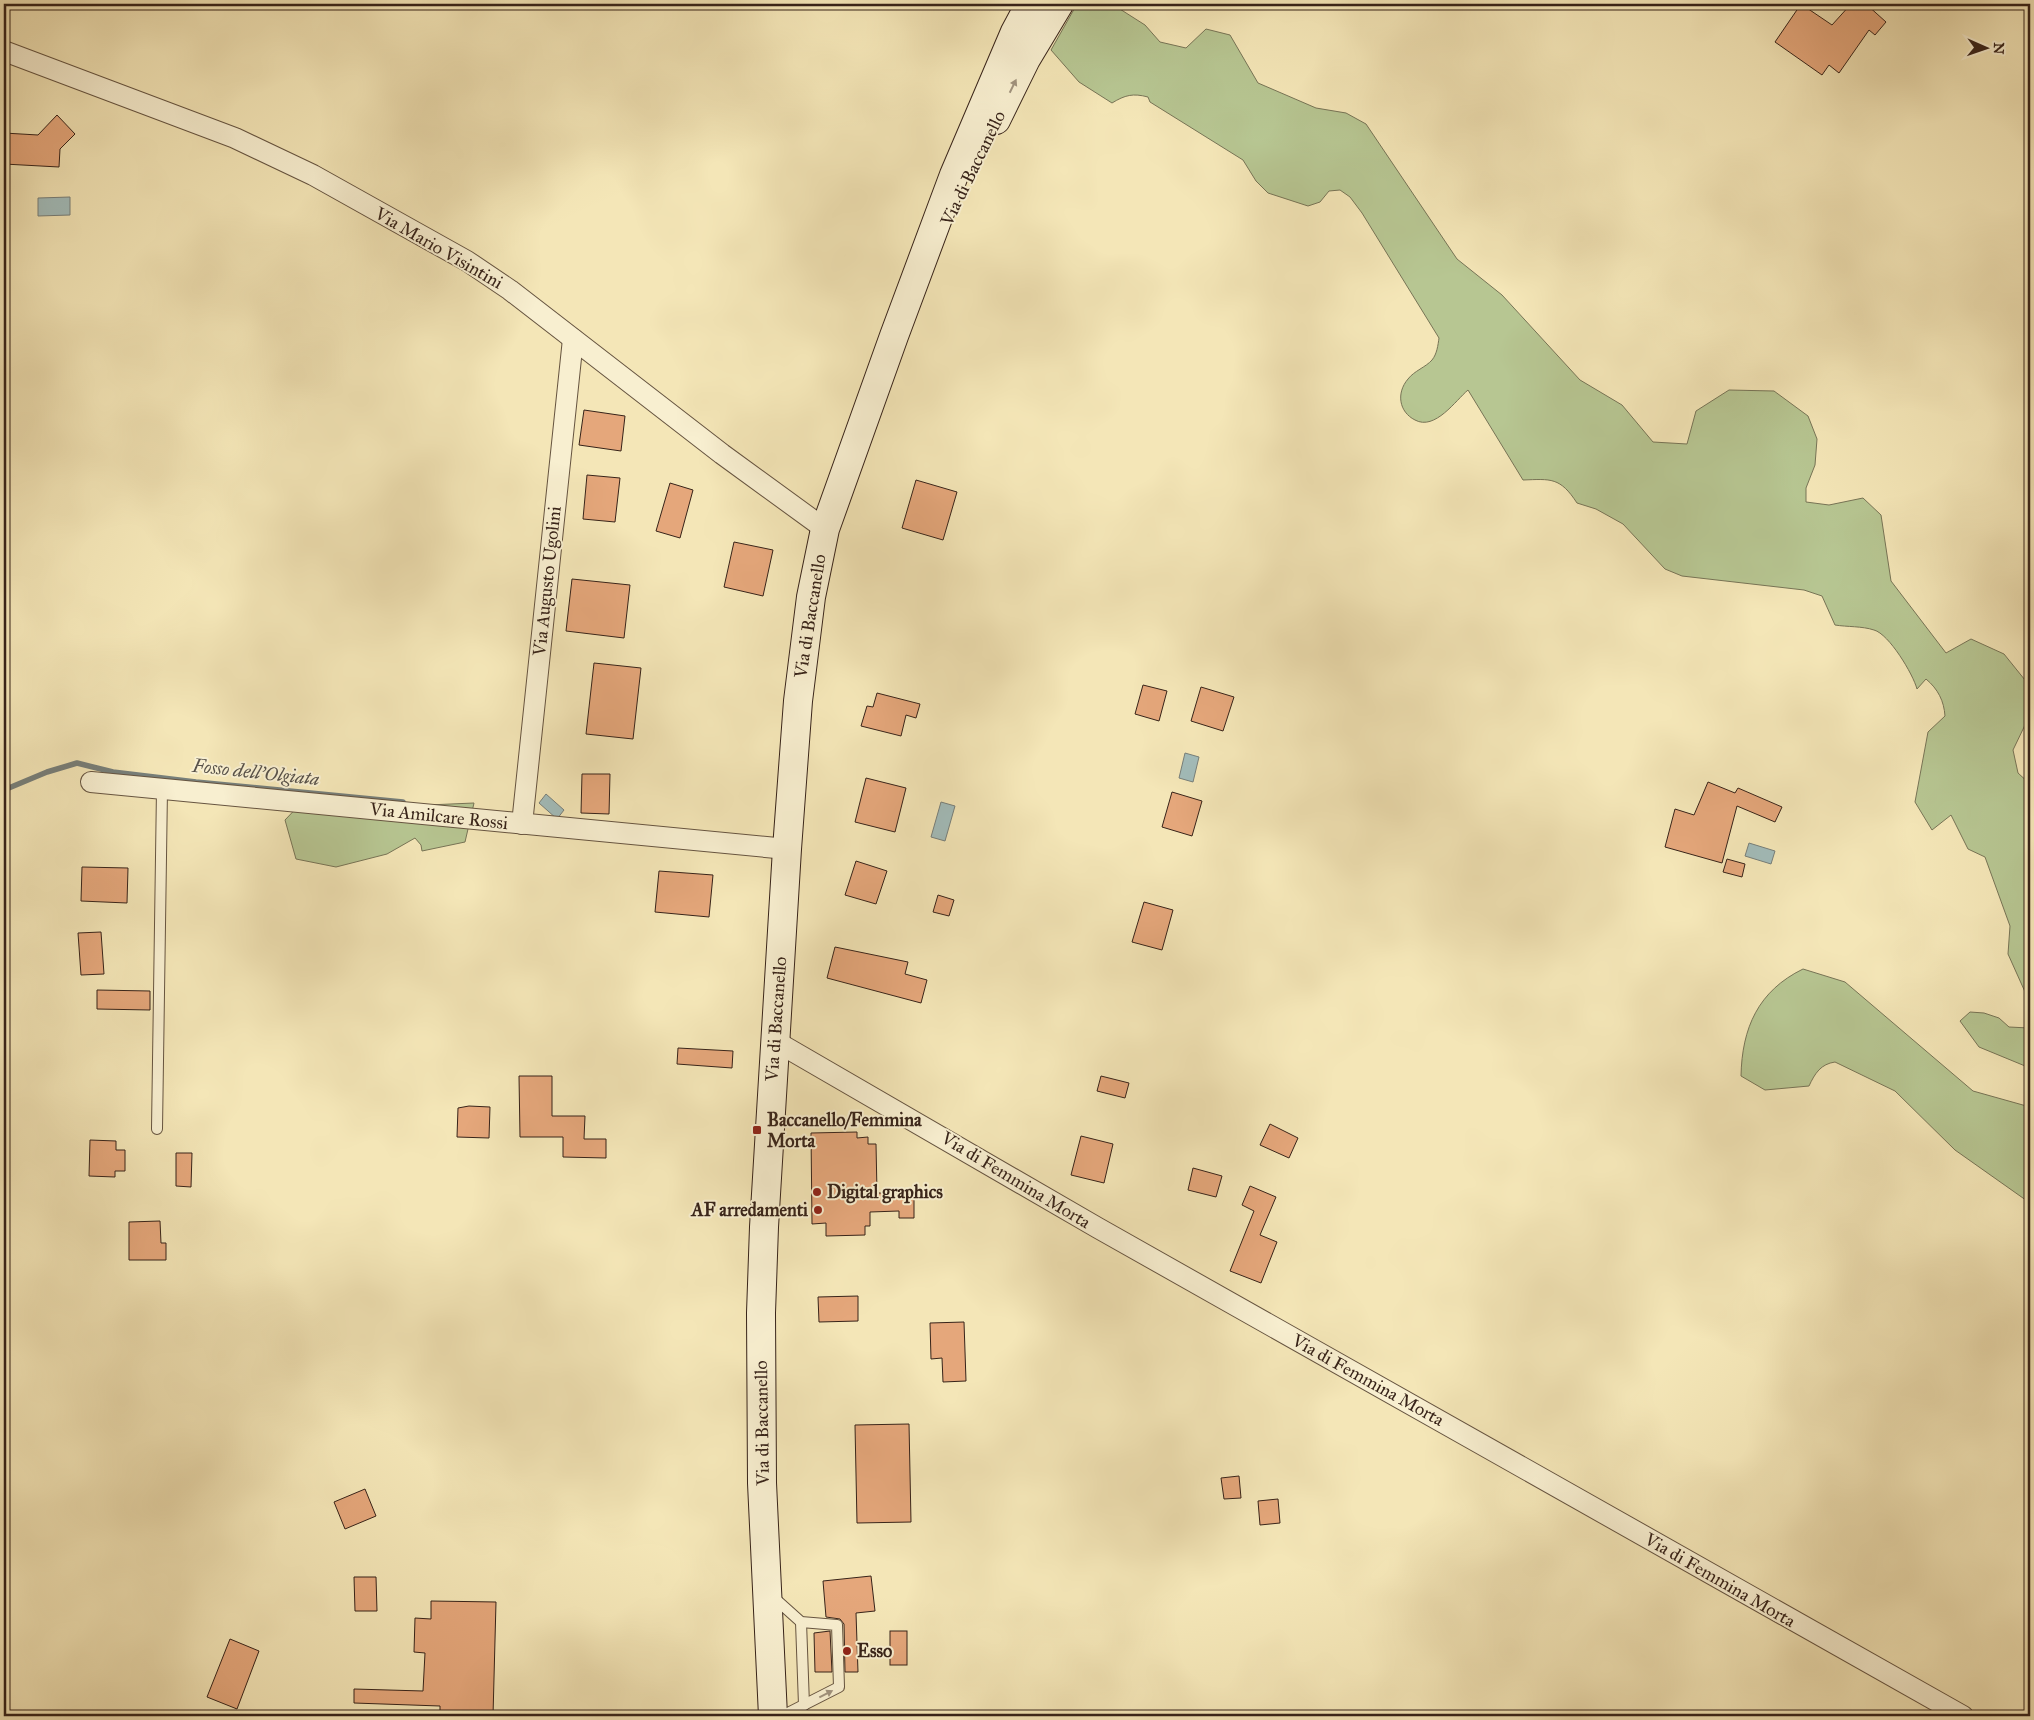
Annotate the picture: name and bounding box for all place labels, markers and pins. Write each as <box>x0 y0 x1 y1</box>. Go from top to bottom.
place label: Baccanello/Femmina Morta <box>767 1109 922 1152</box>
marker: Baccanello/Femmina Morta <box>751 1124 763 1136</box>
place label: Digital graphics <box>827 1181 943 1204</box>
marker: Digital graphics <box>811 1186 823 1198</box>
place label: AF arredamenti <box>691 1199 809 1221</box>
marker: AF arredamenti <box>812 1204 824 1216</box>
place label: Esso <box>857 1640 892 1662</box>
marker: Esso <box>841 1645 853 1657</box>

